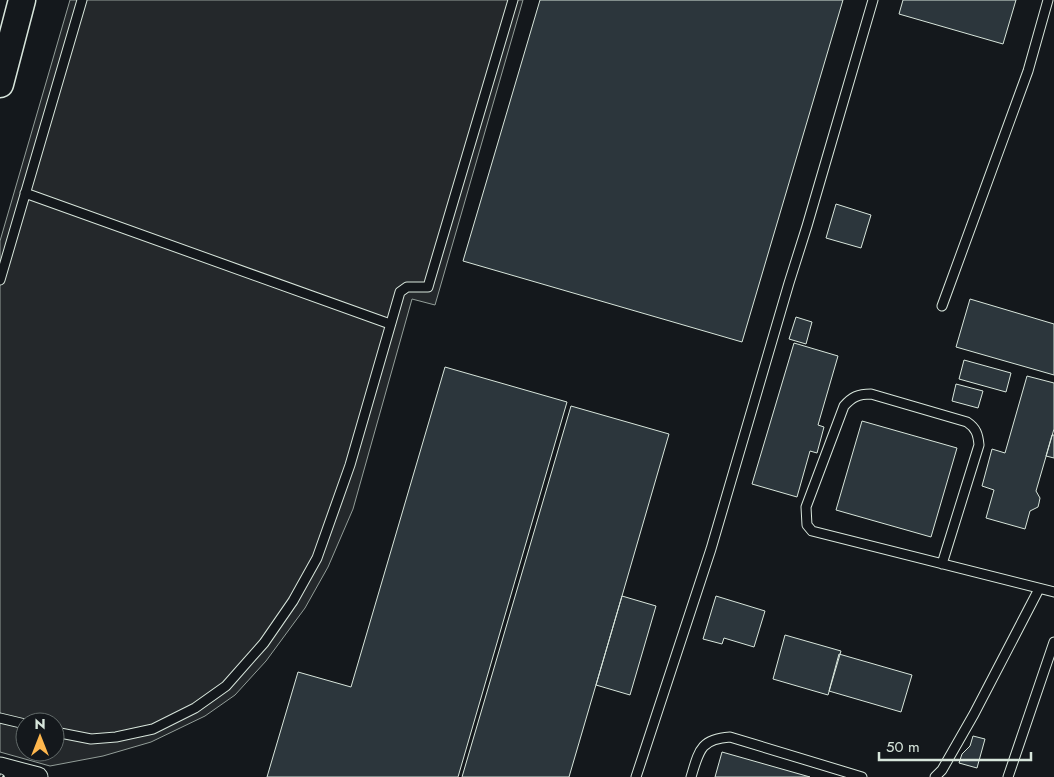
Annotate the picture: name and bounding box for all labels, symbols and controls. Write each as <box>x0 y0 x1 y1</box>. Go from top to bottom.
north arrow <box>15 712 65 762</box>
text: N <box>34 714 46 734</box>
scale bar <box>879 730 1032 762</box>
text: 50 m <box>886 736 920 758</box>

